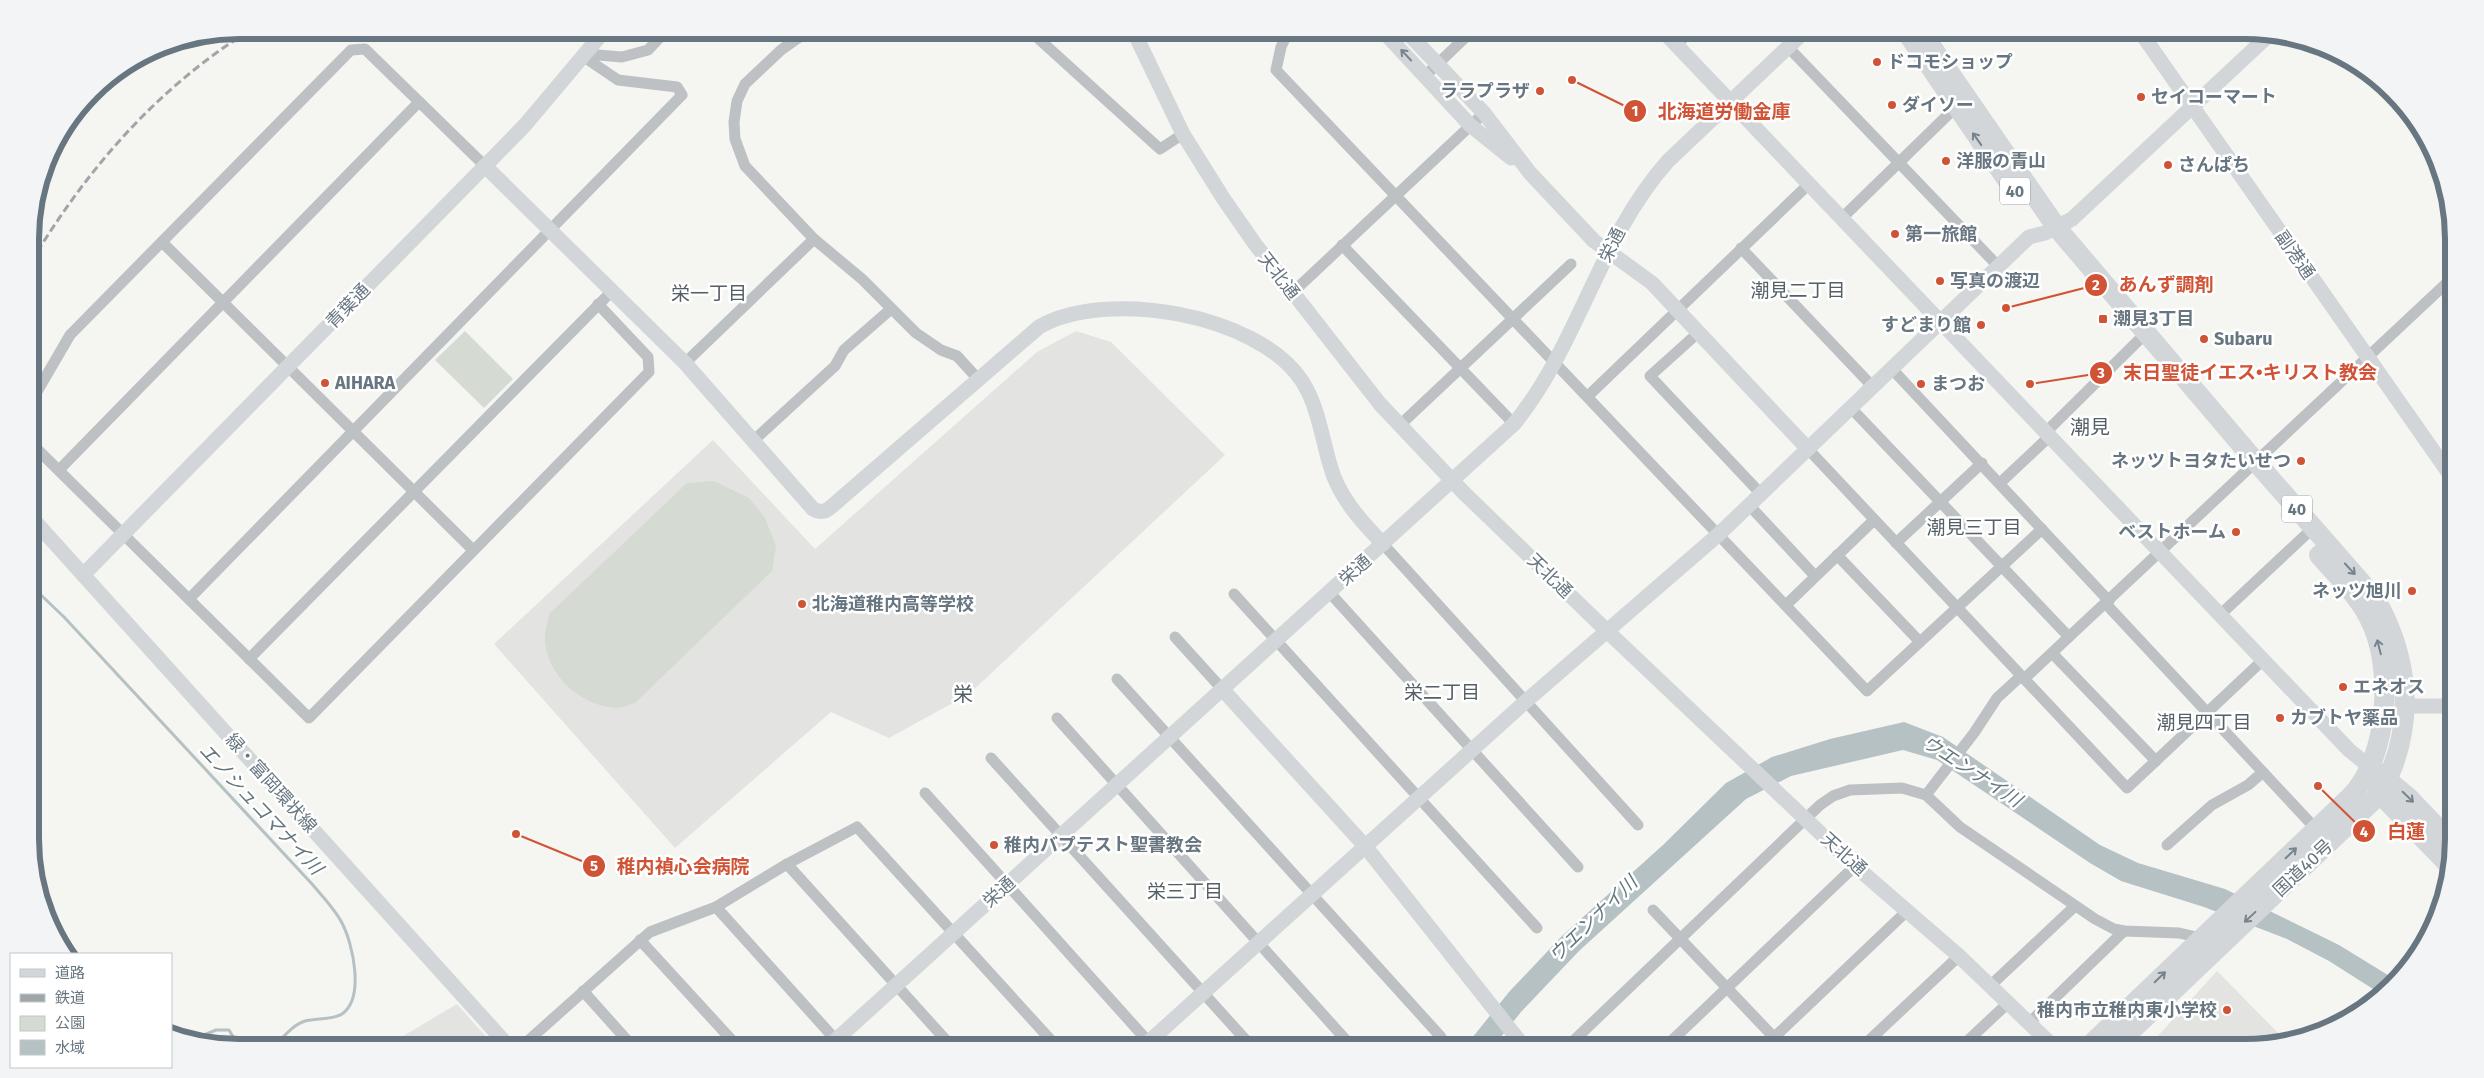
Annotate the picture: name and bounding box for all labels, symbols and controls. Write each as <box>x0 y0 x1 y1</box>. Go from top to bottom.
one-way arrow <box>1400 49 1412 62</box>
place label: ドコモショップ <box>1887 51 2013 73</box>
marker: ドコモショップ <box>1871 56 1883 68</box>
place label: ララプラザ <box>1440 80 1530 102</box>
marker: ララプラザ <box>1534 85 1546 97</box>
place label: セイコーマート <box>2151 86 2277 108</box>
marker: セイコーマート <box>2135 91 2147 103</box>
callout: 北海道労働金庫 <box>1623 94 1801 128</box>
place label: ダイソー <box>1902 94 1974 116</box>
marker: ダイソー <box>1886 99 1898 111</box>
text: 北海道労働金庫 <box>1657 100 1791 123</box>
text: 1 <box>1632 102 1638 120</box>
one-way arrow <box>1972 132 1982 146</box>
place label: 洋服の青山 <box>1956 150 2046 172</box>
place label: さんぱち <box>2178 154 2250 176</box>
marker: 洋服の青山 <box>1940 155 1952 167</box>
marker: さんぱち <box>2162 159 2174 171</box>
road number: 40 <box>2000 178 2030 205</box>
place label: 第一旅館 <box>1905 223 1977 245</box>
street label: 栄通 <box>1594 224 1630 266</box>
street label: 副港通 <box>2271 227 2319 283</box>
marker: 第一旅館 <box>1889 228 1901 240</box>
street label: 天北通 <box>1254 248 1304 304</box>
callout: あんず調剤 <box>2084 268 2224 302</box>
place label: 写真の渡辺 <box>1950 270 2040 292</box>
text: あんず調剤 <box>2118 273 2214 296</box>
marker: 写真の渡辺 <box>1934 275 1946 287</box>
text: 2 <box>2092 276 2100 294</box>
street label: 青葉通 <box>321 279 375 333</box>
district label: 潮見二丁目 <box>1750 279 1846 302</box>
district label: 栄一丁目 <box>671 282 747 305</box>
place label: 潮見3丁目 <box>2113 308 2194 330</box>
marker: 潮見3丁目 <box>2097 313 2109 325</box>
place label: すどまり館 <box>1881 314 1971 336</box>
marker: すどまり館 <box>1975 319 1987 331</box>
place label: Subaru <box>2214 328 2273 350</box>
marker: Subaru <box>2198 333 2210 345</box>
callout: 末日聖徒イエス•キリスト教会 <box>2088 356 2387 390</box>
text: 末日聖徒イエス•キリスト教会 <box>2123 361 2377 384</box>
text: 3 <box>2096 364 2105 382</box>
place label: AIHARA <box>334 372 396 394</box>
place label: まつお <box>1931 373 1985 395</box>
marker: AIHARA <box>319 377 331 389</box>
marker: まつお <box>1915 378 1927 390</box>
district label: 潮見 <box>2070 415 2110 439</box>
place label: ネッツトヨタたいせつ <box>2111 450 2291 472</box>
marker: ネッツトヨタたいせつ <box>2295 455 2307 467</box>
road number: 40 <box>2282 496 2312 522</box>
district label: 潮見三丁目 <box>1926 516 2022 539</box>
place label: ベストホーム <box>2118 521 2226 543</box>
marker: ベストホーム <box>2230 526 2242 538</box>
street label: 天北通 <box>1523 549 1577 603</box>
street label: 栄通 <box>1334 550 1376 590</box>
one-way arrow <box>2344 562 2356 575</box>
place label: ネッツ旭川 <box>2312 580 2402 602</box>
marker: ネッツ旭川 <box>2406 585 2418 597</box>
place label: 北海道稚内高等学校 <box>812 593 974 615</box>
marker: 北海道稚内高等学校 <box>796 598 808 610</box>
one-way arrow <box>2373 639 2383 655</box>
place label: エネオス <box>2353 676 2425 698</box>
district label: 栄二丁目 <box>1404 681 1480 704</box>
marker: エネオス <box>2337 681 2349 693</box>
district label: 栄 <box>953 682 973 706</box>
place label: カブトヤ薬品 <box>2290 707 2398 729</box>
district label: 潮見四丁目 <box>2156 711 2252 734</box>
marker: カブトヤ薬品 <box>2274 712 2286 724</box>
street label: 緑・富岡環状線 <box>221 729 321 837</box>
water label: ウエンナイ川 <box>1918 730 2028 813</box>
water label: エノシュコマナイ川 <box>194 739 329 881</box>
one-way arrow <box>2402 791 2414 803</box>
callout: 白蓮 <box>2352 814 2435 848</box>
text: 白蓮 <box>2387 820 2425 843</box>
text: 4 <box>2360 823 2369 841</box>
street label: 天北通 <box>1817 828 1871 880</box>
place label: 稚内バプテスト聖書教会 <box>1004 834 1202 856</box>
street label: 国道40号 <box>2269 835 2337 901</box>
marker: 稚内バプテスト聖書教会 <box>988 839 1000 851</box>
one-way arrow <box>2284 847 2297 859</box>
callout: 稚内禎心会病院 <box>582 849 760 883</box>
text: 稚内禎心会病院 <box>616 855 750 878</box>
text: 5 <box>590 857 598 875</box>
water label: ウエンナイ川 <box>1544 870 1643 967</box>
street label: 栄通 <box>978 872 1020 912</box>
district label: 栄三丁目 <box>1147 880 1223 903</box>
one-way arrow <box>2244 911 2257 923</box>
legend <box>10 953 172 1068</box>
text: 道路 <box>55 964 85 982</box>
one-way arrow <box>2154 971 2167 983</box>
text: 鉄道 <box>55 989 85 1007</box>
place label: 稚内市立稚内東小学校 <box>2037 999 2217 1021</box>
marker: 稚内市立稚内東小学校 <box>2221 1004 2233 1016</box>
text: 公園 <box>55 1014 85 1032</box>
text: 水域 <box>55 1039 85 1057</box>

